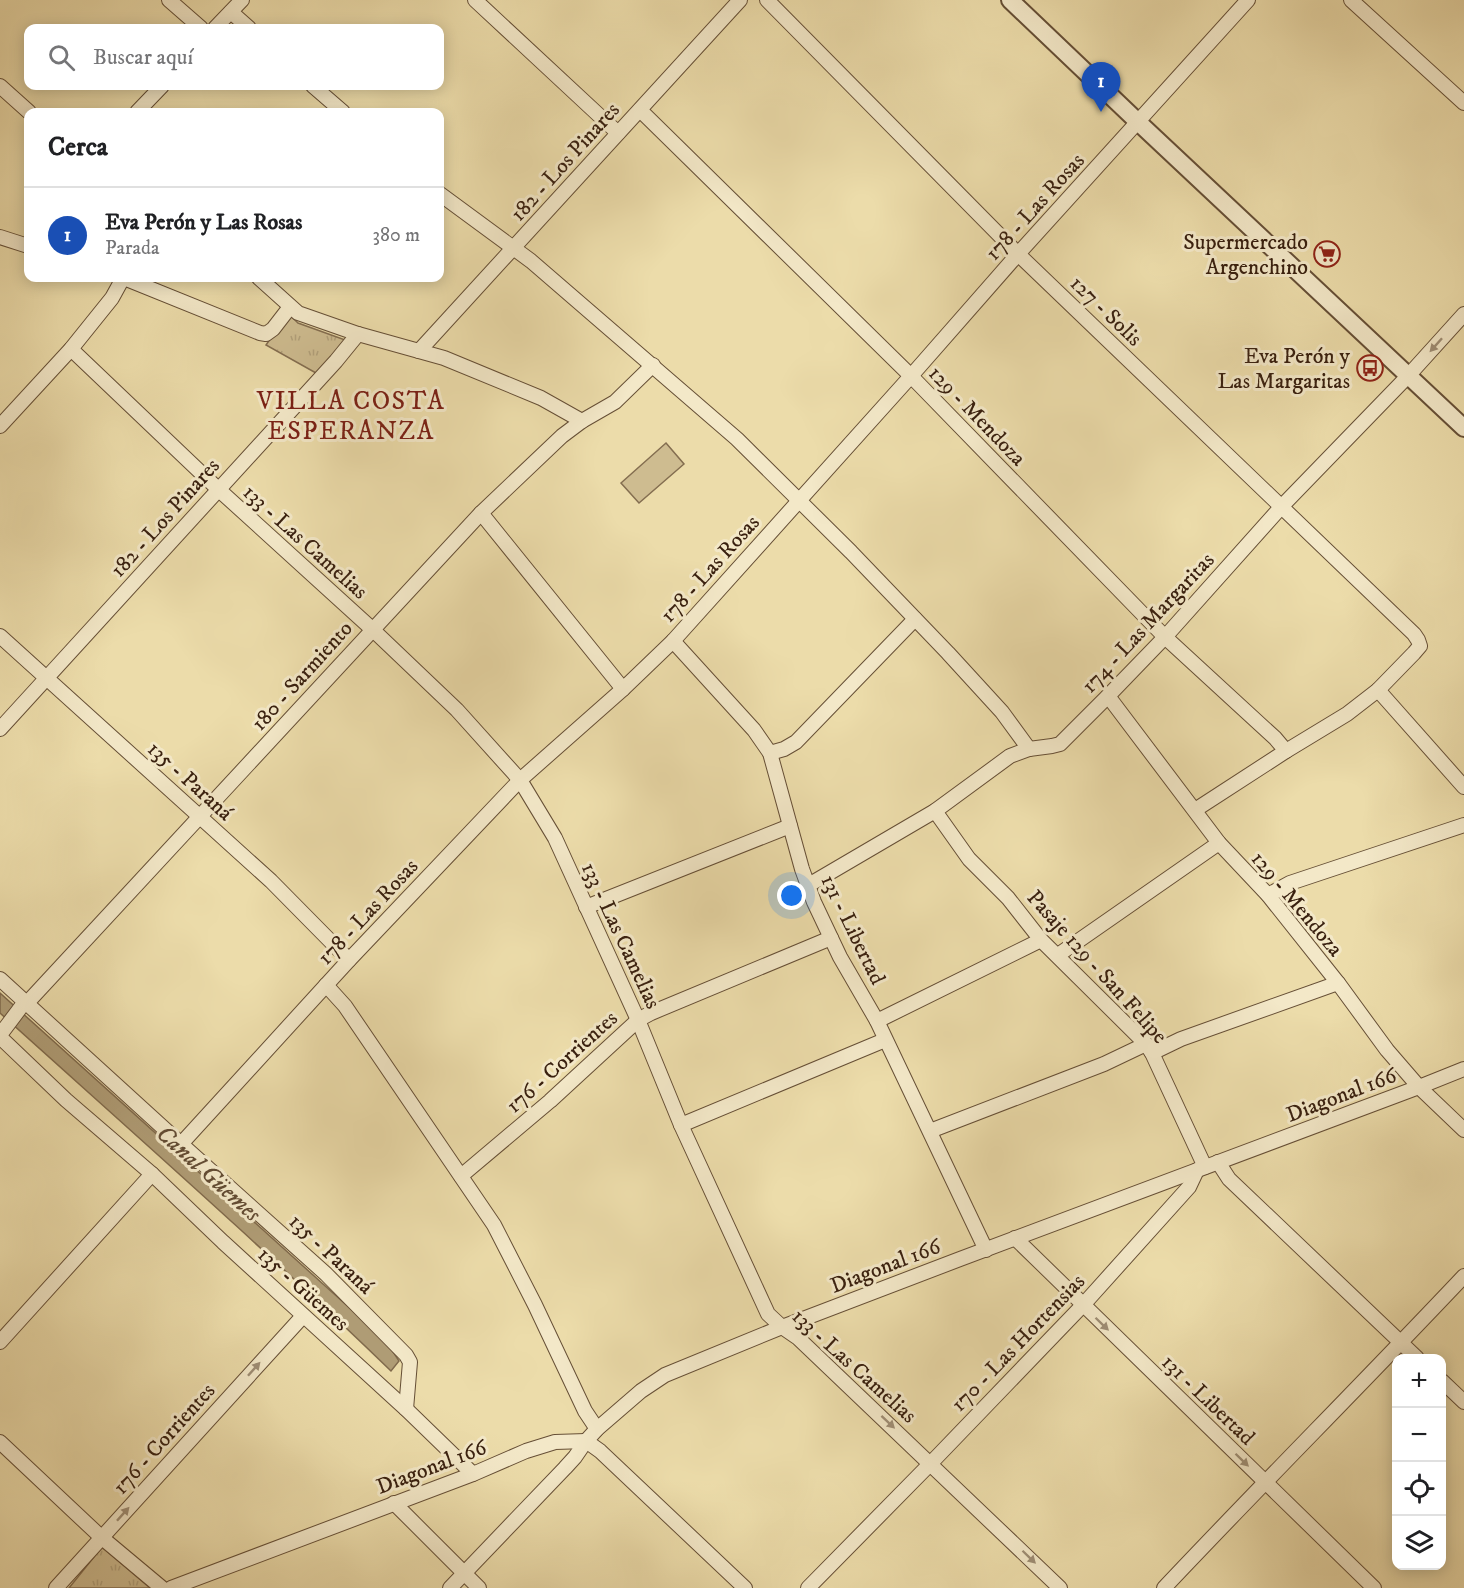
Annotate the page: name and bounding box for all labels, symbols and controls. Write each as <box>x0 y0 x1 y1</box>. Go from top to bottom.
search box <box>24 24 444 90</box>
icon: search <box>45 41 78 74</box>
text: Buscar aquí <box>93 44 193 71</box>
pin: 1 <box>1082 63 1120 112</box>
street label: 182 - Los Pinares <box>505 97 626 227</box>
text: Cerca <box>48 131 108 164</box>
street label: 178 - Las Rosas <box>980 148 1091 266</box>
text: Eva Perón y Las Rosas <box>105 209 302 236</box>
text: 1 <box>64 223 71 248</box>
text: 380 m <box>372 223 420 248</box>
place label: Supermercado Argenchino <box>1183 229 1308 281</box>
text: Parada <box>105 236 160 261</box>
supermarket icon: Supermercado Argenchino <box>1312 239 1342 269</box>
street label: 127 - Solis <box>1064 270 1148 352</box>
one-way arrow <box>1430 337 1443 352</box>
place label: Eva Perón y Las Margaritas <box>1218 343 1351 395</box>
bus stop icon: Eva Perón y Las Margaritas <box>1355 353 1385 383</box>
street label: 129 - Mendoza <box>922 360 1032 472</box>
district label: VILLA COSTA ESPERANZA <box>256 385 445 448</box>
street label: 182 - Los Pinares <box>105 453 226 583</box>
street label: 133 - Las Camelias <box>237 479 373 605</box>
street label: 178 - Las Rosas <box>655 510 766 628</box>
street label: 174 - Las Margaritas <box>1076 547 1220 699</box>
street label: 180 - Sarmiento <box>246 615 359 737</box>
street label: 135 - Paraná <box>142 736 239 827</box>
street label: 129 - Mendoza <box>1245 846 1349 963</box>
street label: 178 - Las Rosas <box>312 853 424 971</box>
street label: 133 - Las Camelias <box>575 858 666 1013</box>
street label: 131 - Libertad <box>814 870 891 989</box>
your location <box>777 881 806 910</box>
street label: Pasaje 129 - San Felipe <box>1021 884 1173 1050</box>
street label: 176 - Corrientes <box>501 1005 623 1119</box>
street label: Diagonal 166 <box>1283 1061 1402 1129</box>
water label: Canal Güemes <box>150 1119 267 1229</box>
street label: 135 - Paraná <box>283 1208 379 1301</box>
street label: Diagonal 166 <box>827 1232 946 1300</box>
street label: 135 - Güemes <box>252 1241 354 1337</box>
street label: 170 - Las Hortensias <box>945 1268 1091 1418</box>
street label: 133 - Las Camelias <box>786 1303 922 1429</box>
one-way arrow <box>1094 1316 1108 1330</box>
street label: 131 - Libertad <box>1156 1349 1260 1451</box>
map controls <box>1392 1354 1446 1570</box>
button: + <box>1392 1354 1446 1408</box>
one-way arrow <box>247 1362 260 1377</box>
street label: 176 - Corrientes <box>107 1378 221 1500</box>
button: − <box>1392 1408 1446 1462</box>
one-way arrow <box>880 1415 895 1429</box>
street label: Diagonal 166 <box>373 1433 492 1501</box>
one-way arrow <box>1234 1452 1248 1466</box>
button: locate <box>1392 1462 1446 1516</box>
one-way arrow <box>116 1506 130 1521</box>
button: layers <box>1392 1516 1446 1570</box>
one-way arrow <box>1021 1550 1036 1564</box>

